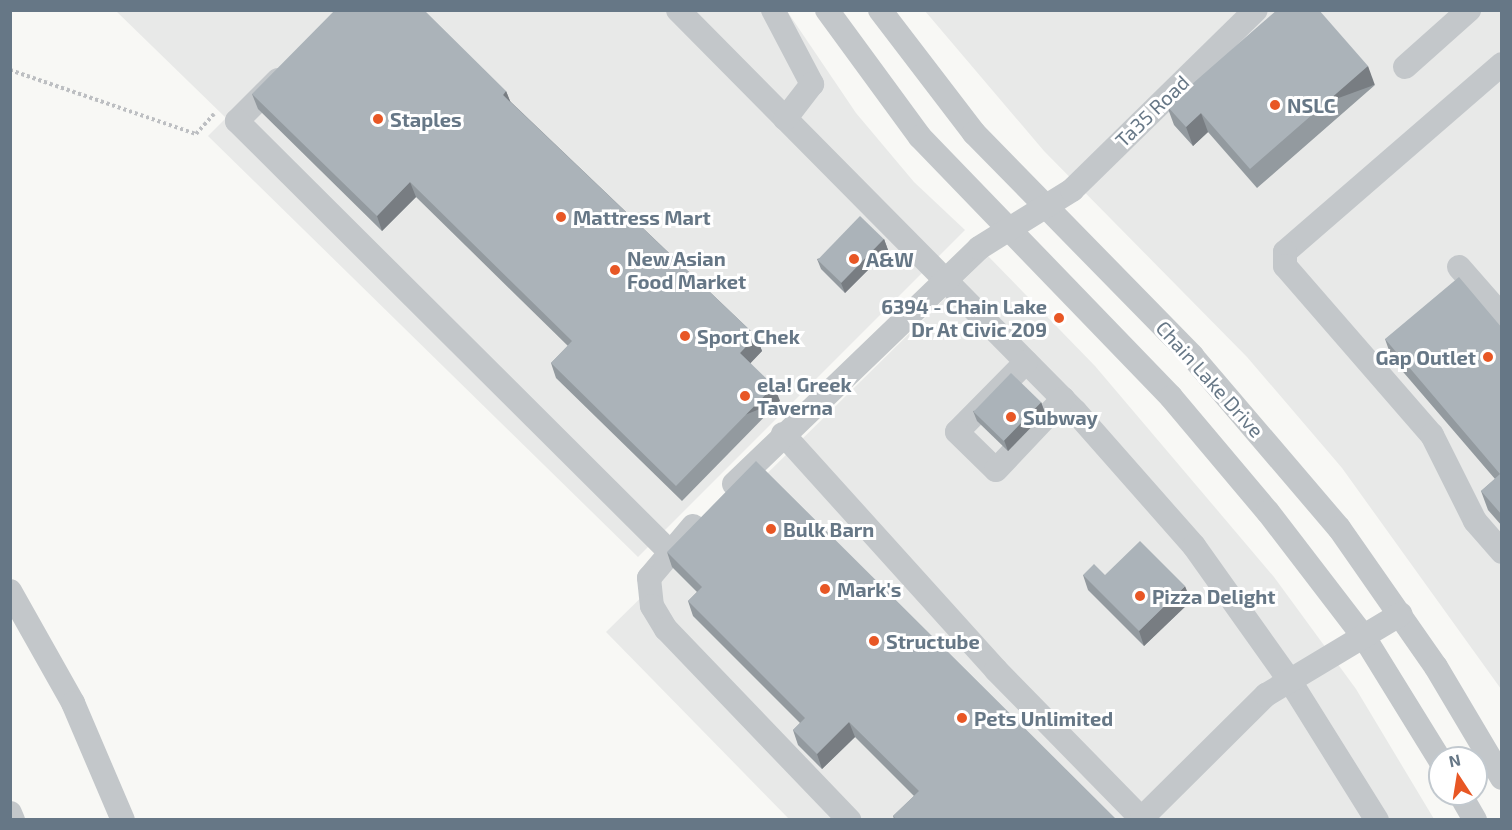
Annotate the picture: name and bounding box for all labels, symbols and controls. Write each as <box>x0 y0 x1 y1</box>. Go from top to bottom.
street label: Ta35 Road <box>1110 70 1194 152</box>
place label: NSLC <box>1287 93 1335 117</box>
marker: NSLC <box>1268 98 1282 112</box>
place label: Staples <box>390 107 462 131</box>
marker: Staples <box>371 112 385 126</box>
place label: Mattress Mart <box>573 205 711 229</box>
marker: Mattress Mart <box>554 210 568 224</box>
place label: New Asian Food Market <box>627 246 746 293</box>
place label: A&W <box>866 247 914 271</box>
marker: A&W <box>847 252 861 266</box>
marker: New Asian Food Market <box>608 263 622 277</box>
place label: 6394 - Chain Lake Dr At Civic 209 <box>881 294 1047 341</box>
marker: 6394 - Chain Lake Dr At Civic 209 <box>1052 311 1066 325</box>
street label: Chain Lake Drive <box>1151 316 1269 442</box>
place label: Sport Chek <box>697 324 800 348</box>
marker: Sport Chek <box>678 329 692 343</box>
place label: Gap Outlet <box>1375 345 1476 369</box>
marker: Gap Outlet <box>1481 350 1495 364</box>
place label: ela! Greek Taverna <box>757 372 852 419</box>
marker: ela! Greek Taverna <box>738 389 752 403</box>
place label: Subway <box>1023 405 1098 429</box>
marker: Subway <box>1004 410 1018 424</box>
place label: Bulk Barn <box>783 517 874 541</box>
marker: Bulk Barn <box>764 522 778 536</box>
place label: Mark's <box>837 577 901 601</box>
marker: Mark's <box>818 582 832 596</box>
place label: Pizza Delight <box>1152 584 1275 608</box>
marker: Pizza Delight <box>1133 589 1147 603</box>
place label: Structube <box>886 629 980 653</box>
marker: Structube <box>867 634 881 648</box>
place label: Pets Unlimited <box>974 706 1113 730</box>
marker: Pets Unlimited <box>955 711 969 725</box>
north arrow <box>1428 746 1488 806</box>
text: N <box>1447 749 1462 770</box>

